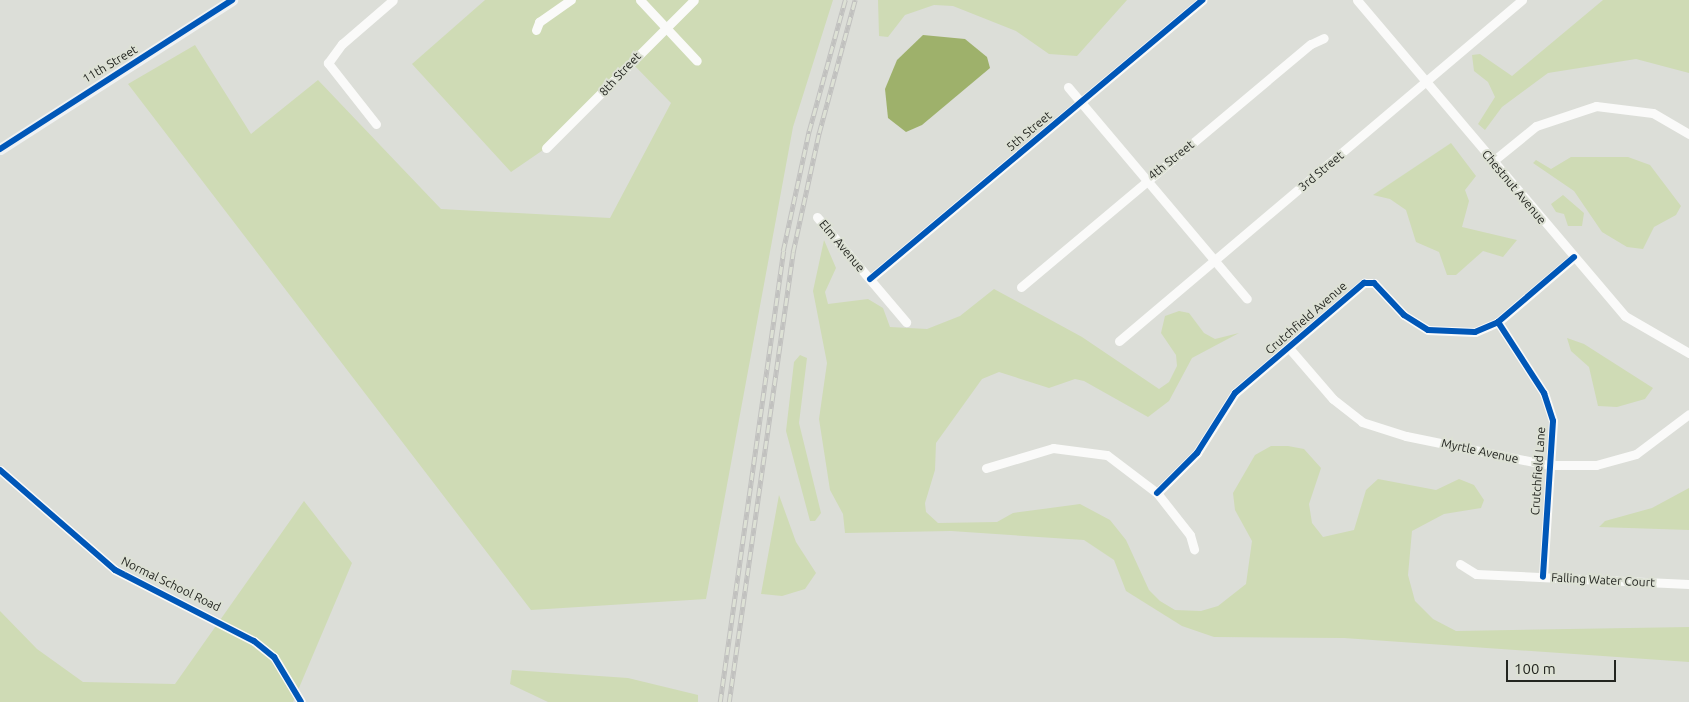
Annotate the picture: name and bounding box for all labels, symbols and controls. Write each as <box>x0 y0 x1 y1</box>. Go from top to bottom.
street label: 11th Street <box>80 42 140 86</box>
street label: 8th Street <box>596 49 644 99</box>
street label: 5th Street <box>1003 108 1055 154</box>
street label: 4th Street <box>1145 137 1197 183</box>
street label: Chestnut Avenue <box>1479 147 1549 227</box>
street label: 3rd Street <box>1295 148 1347 194</box>
street label: Elm Avenue <box>816 217 868 275</box>
street label: Crutchfield Avenue <box>1262 279 1350 357</box>
street label: Crutchfield Lane <box>1528 426 1548 516</box>
street label: Myrtle Avenue <box>1440 436 1520 466</box>
street label: Normal School Road <box>119 554 223 614</box>
street label: Falling Water Court <box>1551 570 1655 590</box>
scale bar <box>1509 650 1619 682</box>
text: 100 m <box>1514 660 1556 677</box>

